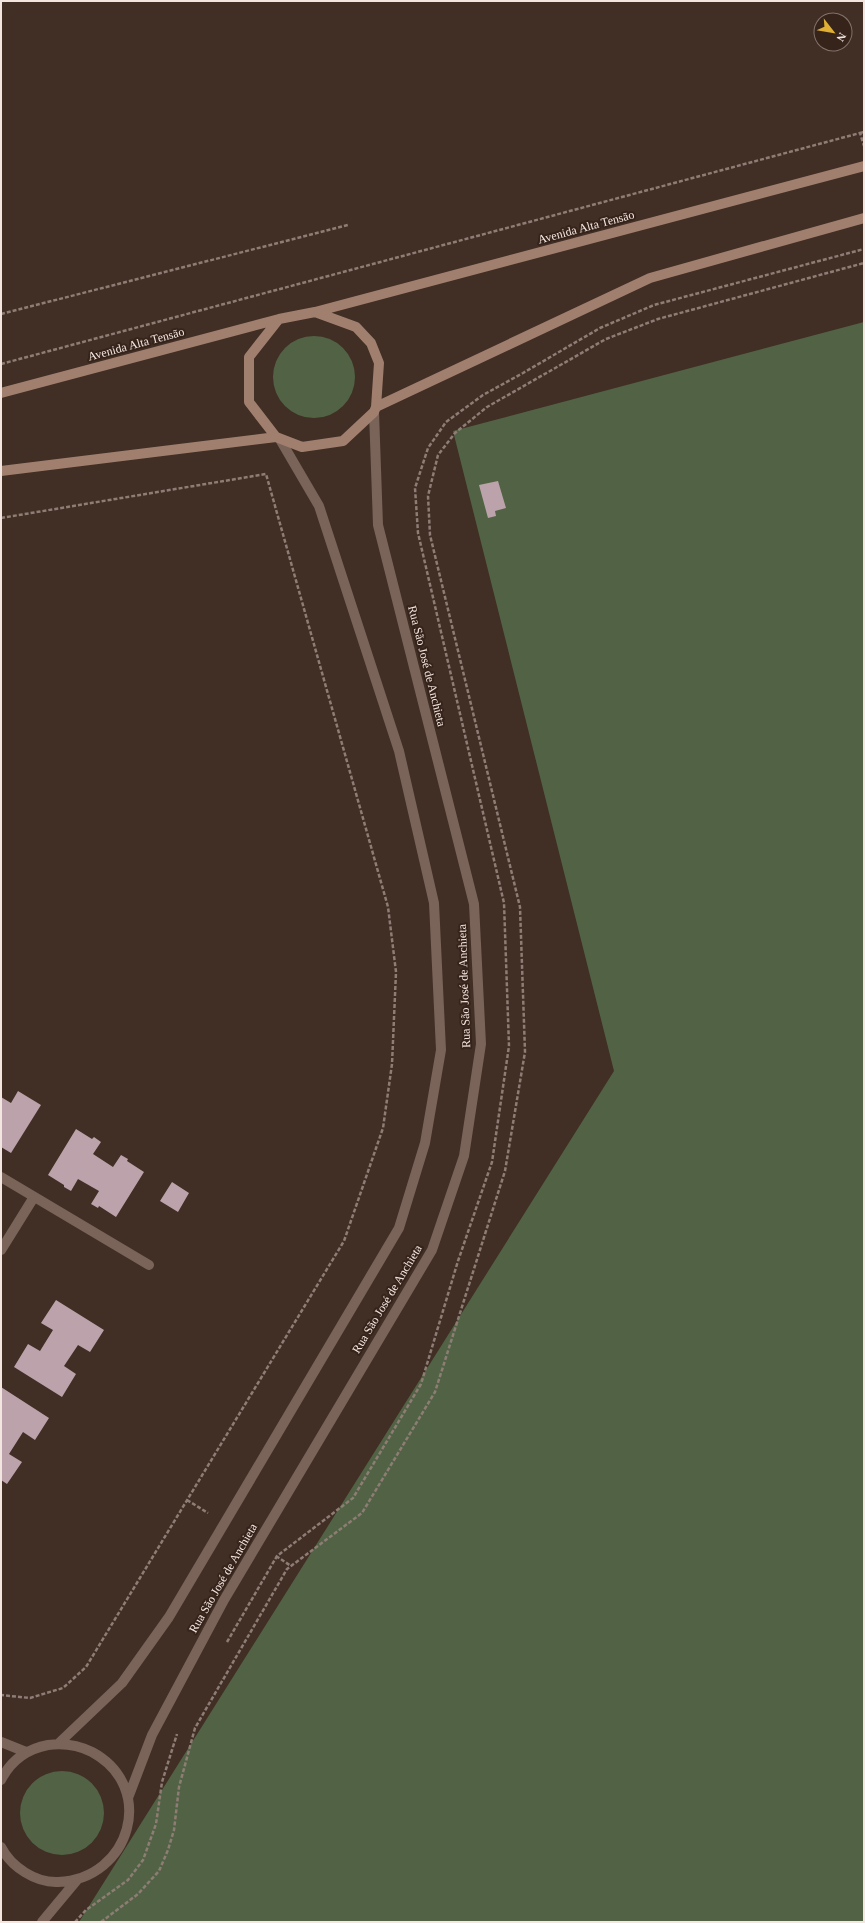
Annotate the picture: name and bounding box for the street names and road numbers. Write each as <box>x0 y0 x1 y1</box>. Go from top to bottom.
street label: Avenida Alta Tensāo <box>536 207 636 247</box>
street label: Avenida Alta Tensāo <box>86 324 186 364</box>
street label: Rua São José de Anchieta <box>405 604 449 728</box>
street label: Rua São José de Anchieta <box>455 923 473 1048</box>
street label: Rua São José de Anchieta <box>349 1242 425 1356</box>
street label: Rua São José de Anchieta <box>186 1520 260 1635</box>

